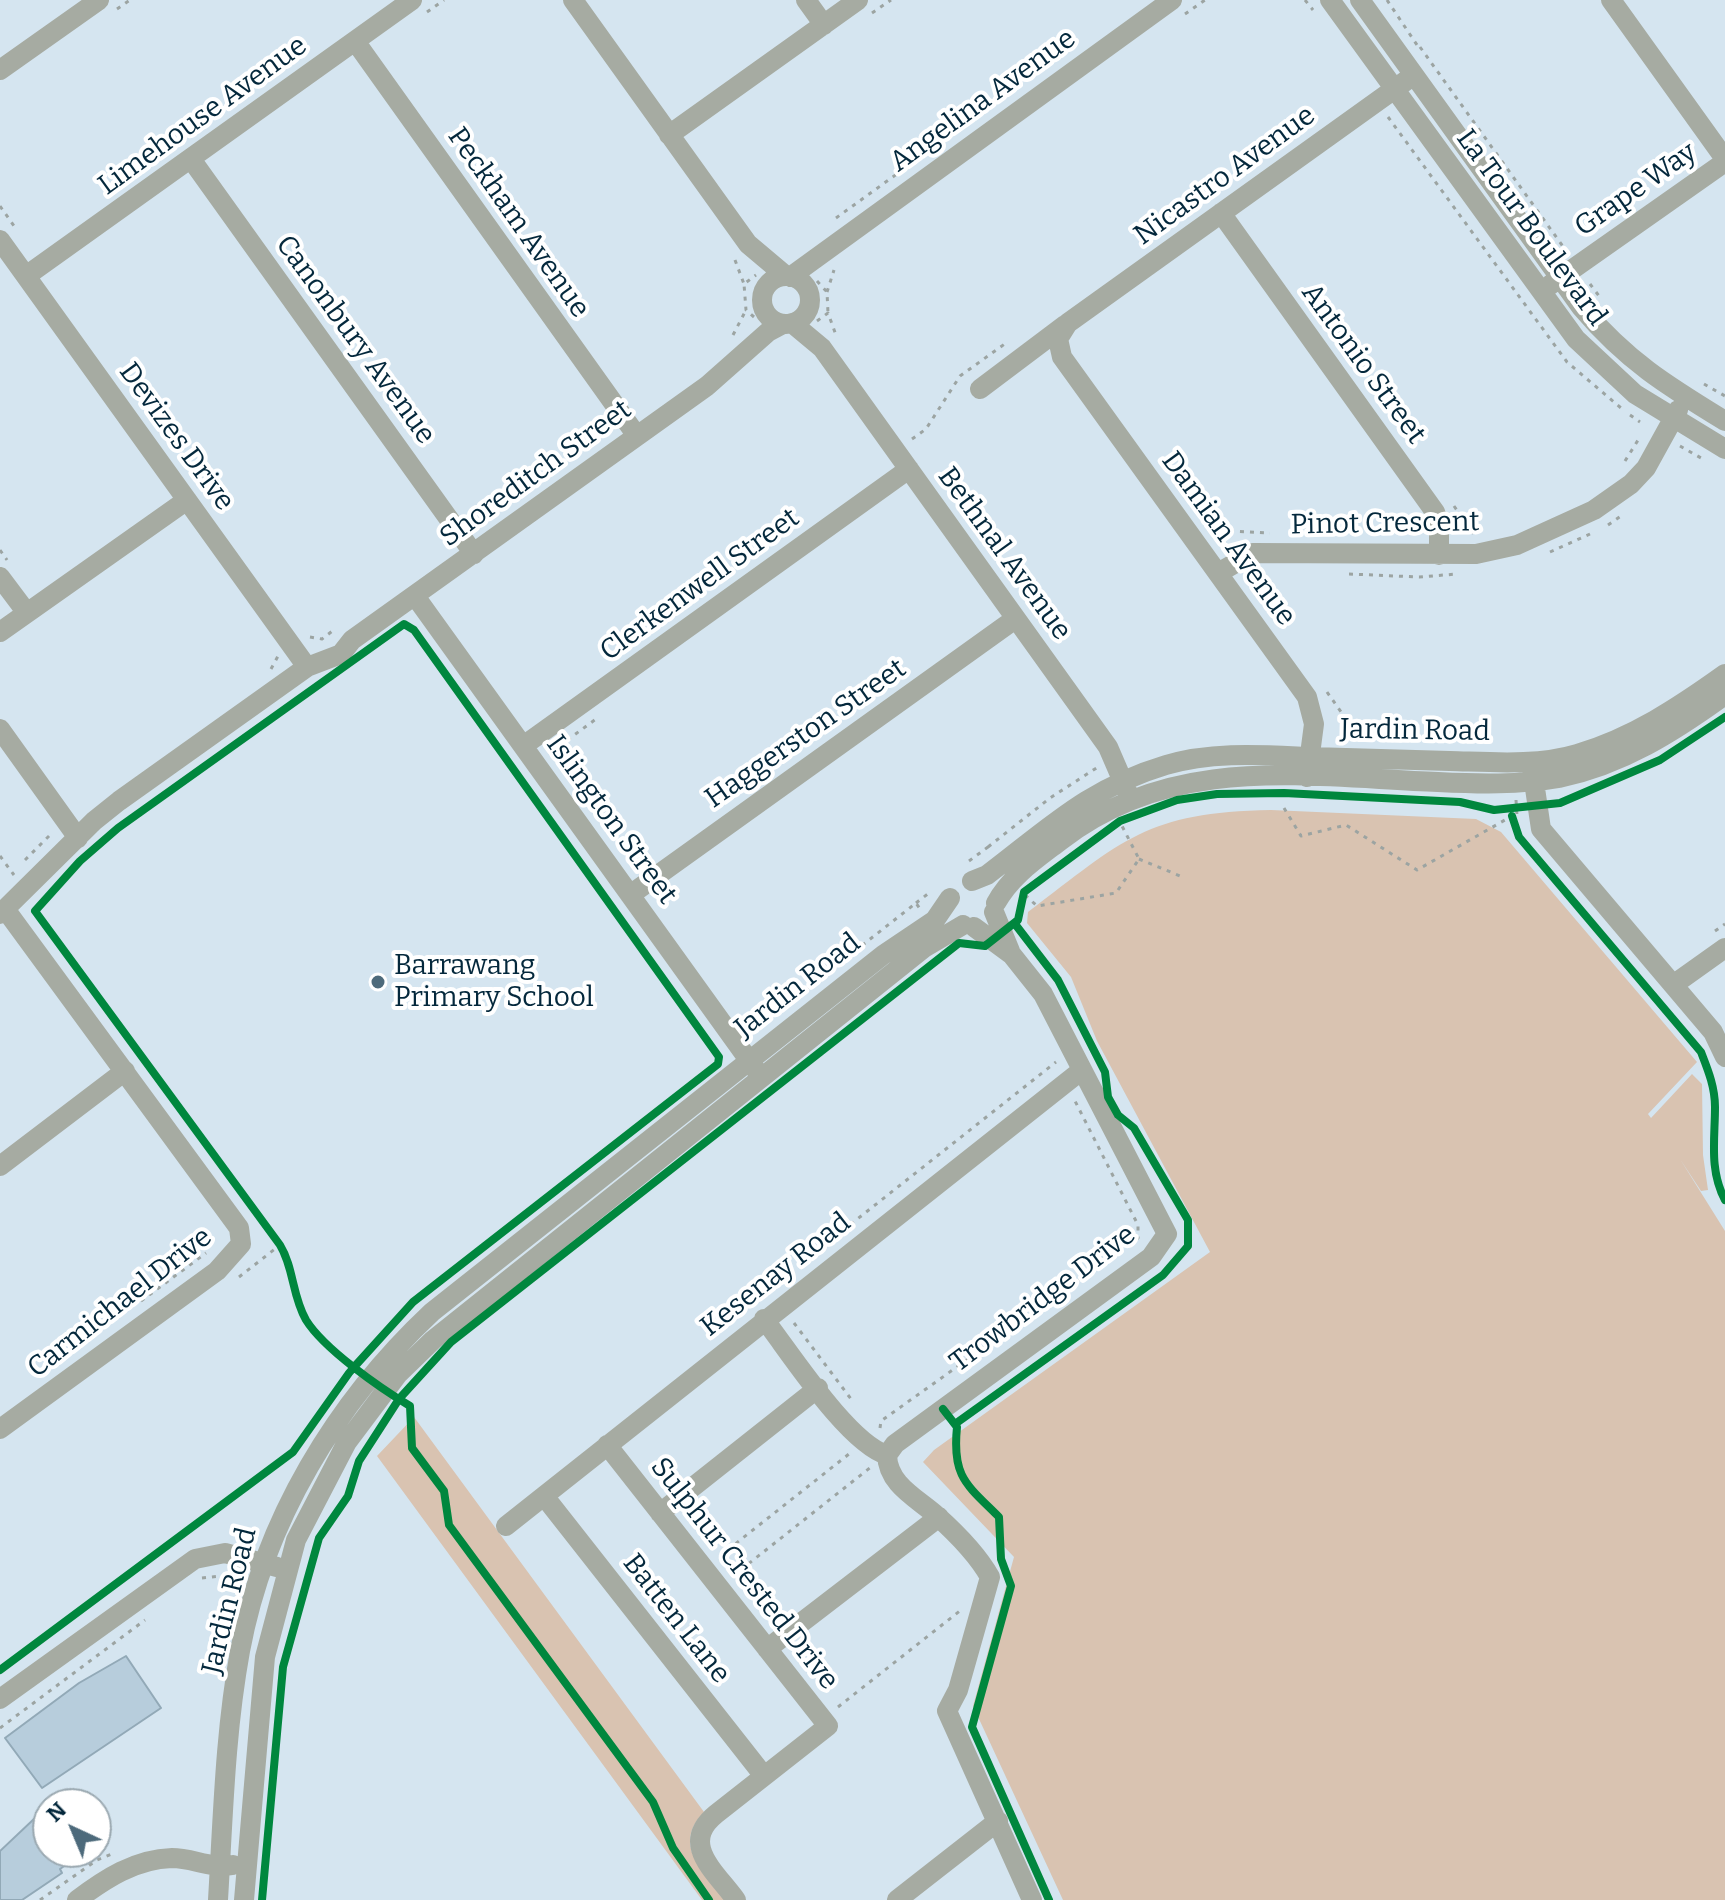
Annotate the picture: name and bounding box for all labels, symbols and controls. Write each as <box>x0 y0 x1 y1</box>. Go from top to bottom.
street label: Angelina Avenue <box>884 22 1082 180</box>
street label: Limehouse Avenue <box>92 29 314 203</box>
street label: Nicastro Avenue <box>1128 99 1322 253</box>
street label: Peckham Avenue <box>440 122 596 324</box>
street label: La Tour Boulevard <box>1449 123 1613 333</box>
street label: Grape Way <box>1569 136 1703 244</box>
street label: Canonbury Avenue <box>268 229 442 451</box>
street label: Antonio Street <box>1294 277 1432 451</box>
street label: Devizes Drive <box>111 357 241 517</box>
street label: Shoreditch Street <box>434 393 638 555</box>
street label: Damian Avenue <box>1154 446 1302 632</box>
street label: Bethnal Avenue <box>930 461 1078 647</box>
street label: Clerkenwell Street <box>594 502 806 668</box>
street label: Pinot Crescent <box>1290 506 1480 542</box>
street label: Haggerston Street <box>699 652 913 816</box>
street label: Jardin Road <box>1340 713 1490 749</box>
street label: Islington Street <box>538 729 684 911</box>
street label: Jardin Road <box>729 927 867 1045</box>
place label: Barrawang Primary School <box>394 949 594 1015</box>
marker: Barrawang Primary School <box>369 973 387 991</box>
street label: Kesenay Road <box>694 1206 858 1344</box>
street label: Trowbridge Drive <box>944 1218 1142 1380</box>
street label: Carmichael Drive <box>21 1221 219 1385</box>
street label: Sulphur Crested Drive <box>643 1451 845 1697</box>
street label: Jardin Road <box>196 1524 264 1678</box>
street label: Batten Lane <box>615 1548 737 1690</box>
north arrow <box>32 1788 112 1868</box>
text: N <box>41 1796 72 1827</box>

